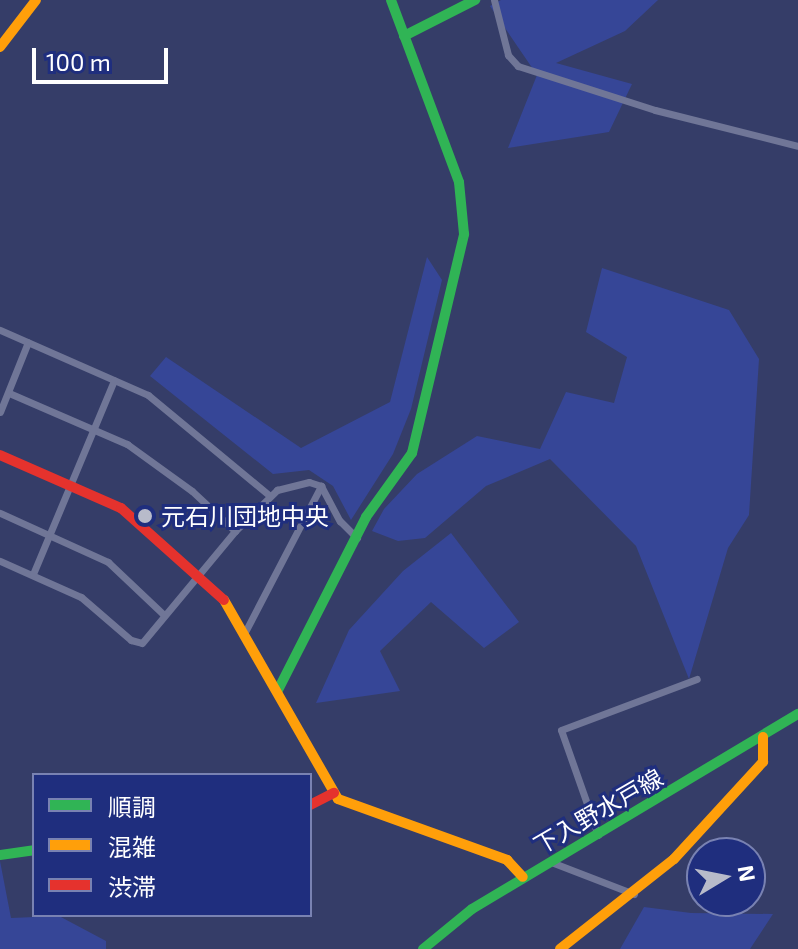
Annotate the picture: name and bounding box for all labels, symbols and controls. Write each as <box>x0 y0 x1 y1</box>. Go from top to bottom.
scale bar <box>36 32 172 82</box>
text: 100 m <box>46 47 111 76</box>
place label: 元石川団地中央 <box>161 502 329 530</box>
marker: 元石川団地中央 <box>136 507 154 525</box>
street label: 下入野水戸線 <box>528 763 668 859</box>
legend <box>32 773 312 917</box>
text: 順調 <box>108 792 156 821</box>
text: 混雑 <box>108 832 156 861</box>
north arrow <box>686 837 766 917</box>
text: N <box>733 863 762 883</box>
text: 渋滞 <box>108 872 156 901</box>

